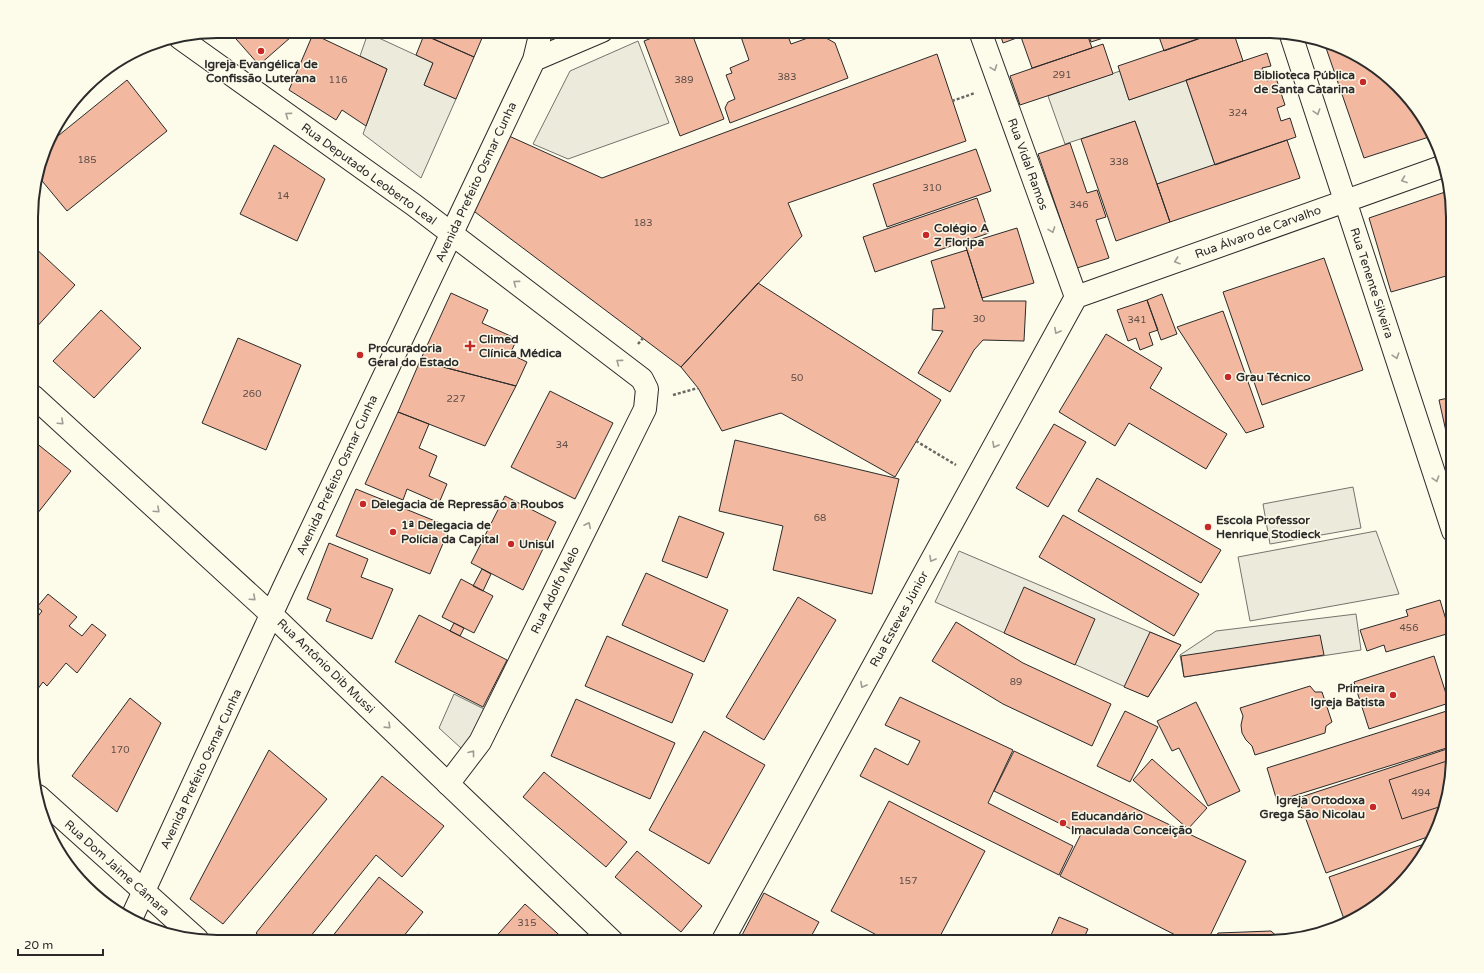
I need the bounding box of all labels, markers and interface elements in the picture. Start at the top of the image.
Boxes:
marker: Igreja Evangélica de Confissão Luterana [256,46,266,56]
place label: Igreja Evangélica de Confissão Luterana [204,57,318,85]
one-way arrow [989,64,997,71]
place label: Biblioteca Pública de Santa Catarina [1253,68,1355,96]
house number: 291 [1053,69,1071,81]
house number: 383 [778,71,796,83]
house number: 116 [329,74,347,86]
house number: 389 [675,74,693,86]
marker: Biblioteca Pública de Santa Catarina [1358,77,1368,87]
street label: Avenida Prefeito Osmar Cunha [433,100,519,264]
house number: 324 [1229,107,1247,119]
one-way arrow [1312,108,1320,115]
one-way arrow [285,112,292,119]
street label: Rua Vidal Ramos [1005,116,1051,212]
street label: Rua Deputado Leoberto Leal [299,120,439,228]
house number: 185 [78,154,96,166]
house number: 338 [1110,156,1128,168]
one-way arrow [1401,175,1408,184]
house number: 310 [923,182,941,194]
house number: 14 [277,190,289,202]
house number: 346 [1070,199,1088,211]
street label: Rua Álvaro de Carvalho [1193,203,1323,261]
house number: 183 [634,217,652,229]
place label: Colégio A Z Floripa [934,221,989,250]
one-way arrow [1047,226,1056,233]
street label: Rua Tenente Silveira [1348,226,1396,340]
marker: Colégio A Z Floripa [921,230,931,240]
one-way arrow [1173,256,1180,265]
one-way arrow [514,281,521,288]
house number: 30 [973,313,985,325]
house number: 341 [1128,314,1146,326]
one-way arrow [1055,327,1062,334]
place label: Climed Clínica Médica [479,332,562,360]
marker: Climed Clínica Médica [464,340,476,352]
place label: Procuradoria Geral do Estado [368,341,459,369]
marker: Procuradoria Geral do Estado [355,350,365,360]
one-way arrow [1391,352,1399,359]
one-way arrow [617,360,624,367]
place label: Grau Técnico [1236,370,1310,384]
house number: 50 [791,372,803,384]
marker: Grau Técnico [1223,372,1233,382]
house number: 260 [243,388,261,400]
street label: Avenida Prefeito Osmar Cunha [294,393,380,557]
house number: 227 [447,393,465,405]
one-way arrow [56,417,64,425]
house number: 34 [556,439,568,451]
one-way arrow [992,441,999,448]
one-way arrow [1431,476,1440,483]
place label: Delegacia de Repressão a Roubos [371,497,564,512]
marker: Delegacia de Repressão a Roubos [358,499,368,509]
one-way arrow [152,505,160,513]
house number: 68 [814,512,826,524]
place label: Escola Professor Henrique Stodieck [1216,513,1321,542]
place label: 1ª Delegacia de Polícia da Capital [401,518,499,547]
one-way arrow [583,521,591,529]
marker: Escola Professor Henrique Stodieck [1203,522,1213,532]
marker: 1ª Delegacia de Polícia da Capital [388,527,398,537]
place label: Unisul [519,537,554,551]
marker: Unisul [506,539,516,549]
street label: Rua Adolfo Melo [528,544,582,636]
one-way arrow [930,555,937,562]
street label: Rua Esteves Júnior [867,568,931,669]
one-way arrow [248,593,256,600]
street label: Rua Antônio Dib Mussi [274,616,378,716]
house number: 456 [1400,622,1418,634]
house number: 89 [1010,676,1022,688]
one-way arrow [860,681,868,688]
place label: Primeira Igreja Batista [1311,681,1385,710]
street label: Avenida Prefeito Osmar Cunha [158,687,244,851]
marker: Primeira Igreja Batista [1388,690,1398,700]
one-way arrow [383,721,391,729]
house number: 170 [111,744,129,756]
one-way arrow [467,750,474,757]
house number: 494 [1412,787,1430,799]
place label: Igreja Ortodoxa Grega São Nicolau [1260,793,1365,822]
marker: Igreja Ortodoxa Grega São Nicolau [1368,802,1378,812]
place label: Educandário Imaculada Conceição [1071,809,1192,838]
street label: Rua Dom Jaime Câmara [62,817,172,919]
marker: Educandário Imaculada Conceição [1058,818,1068,828]
house number: 157 [899,875,917,887]
house number: 315 [518,917,536,929]
scale bar [18,931,103,957]
text: 20 m [24,938,53,952]

